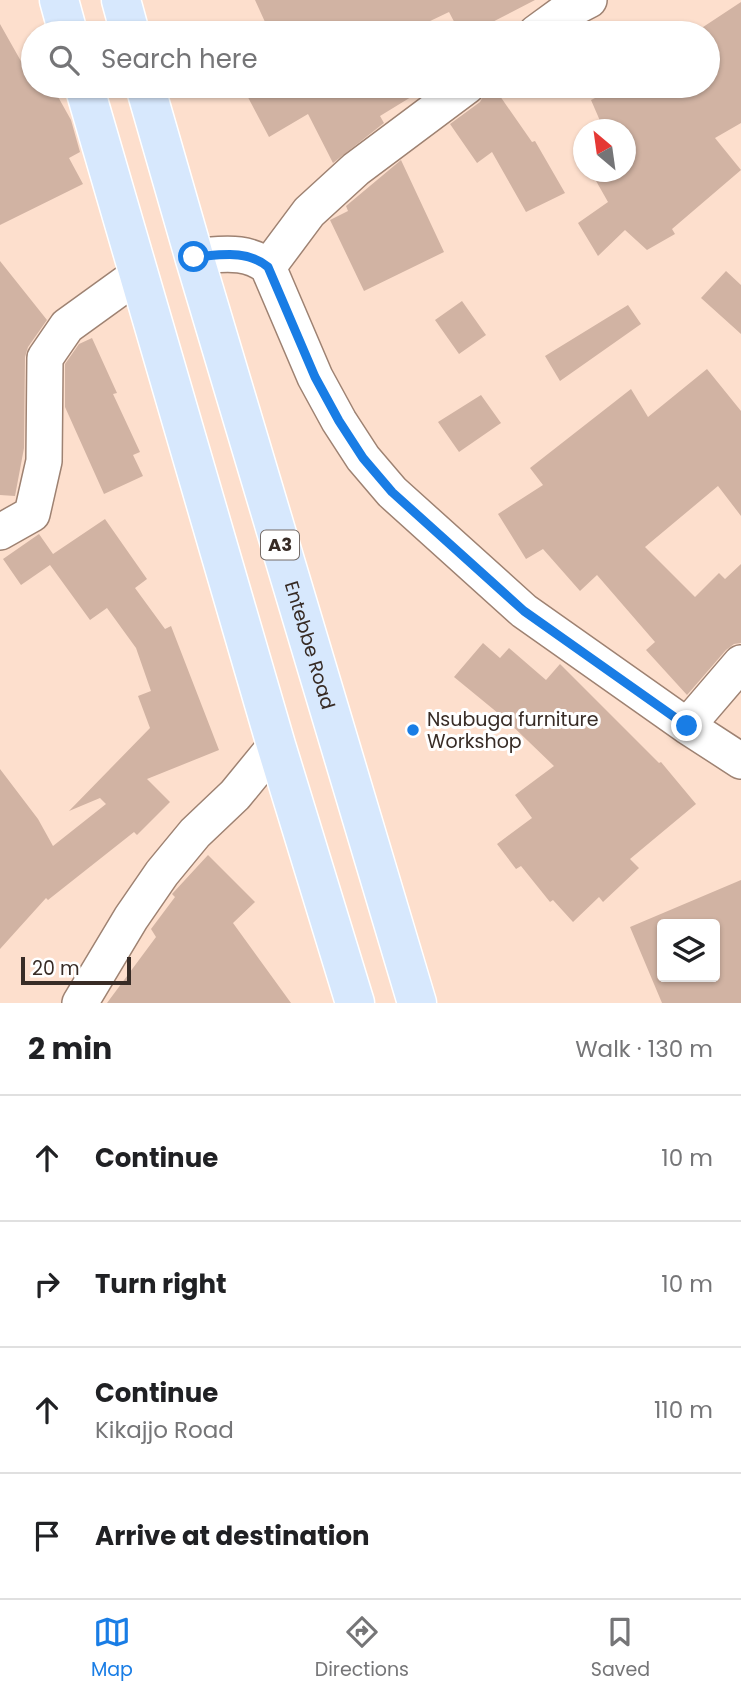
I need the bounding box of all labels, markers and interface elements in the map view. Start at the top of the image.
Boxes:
search box [21,21,720,98]
icon: search [45,41,83,79]
text: Search here [101,41,258,77]
north arrow [573,119,636,182]
route start [178,241,209,272]
road number: A3 [261,530,299,560]
street label: Entebbe Road [278,578,342,713]
place label: Nsubuga furniture Workshop [427,706,598,755]
route end [671,710,702,741]
marker: Nsubuga furniture Workshop [405,722,421,738]
map controls [657,919,720,982]
button: layers [657,919,720,982]
scale bar [21,954,131,986]
text: 20 m [32,955,80,982]
text: 2 min [28,1027,112,1070]
text: Walk · 130 m [575,1033,713,1065]
icon: ahead [28,1139,66,1177]
text: Continue [95,1140,218,1176]
text: 10 m [661,1142,713,1174]
icon: right [28,1265,66,1303]
text: Turn right [95,1266,227,1302]
text: 10 m [661,1268,713,1300]
text: Continue [95,1375,218,1411]
icon: ahead [28,1391,66,1429]
text: 110 m [654,1394,713,1426]
text: Kikajjo Road [95,1414,234,1446]
icon: arrive [28,1517,66,1555]
text: Arrive at destination [95,1518,370,1554]
tab: Map [91,1613,133,1684]
tab: Directions [315,1613,409,1684]
tab: Saved [591,1613,650,1684]

